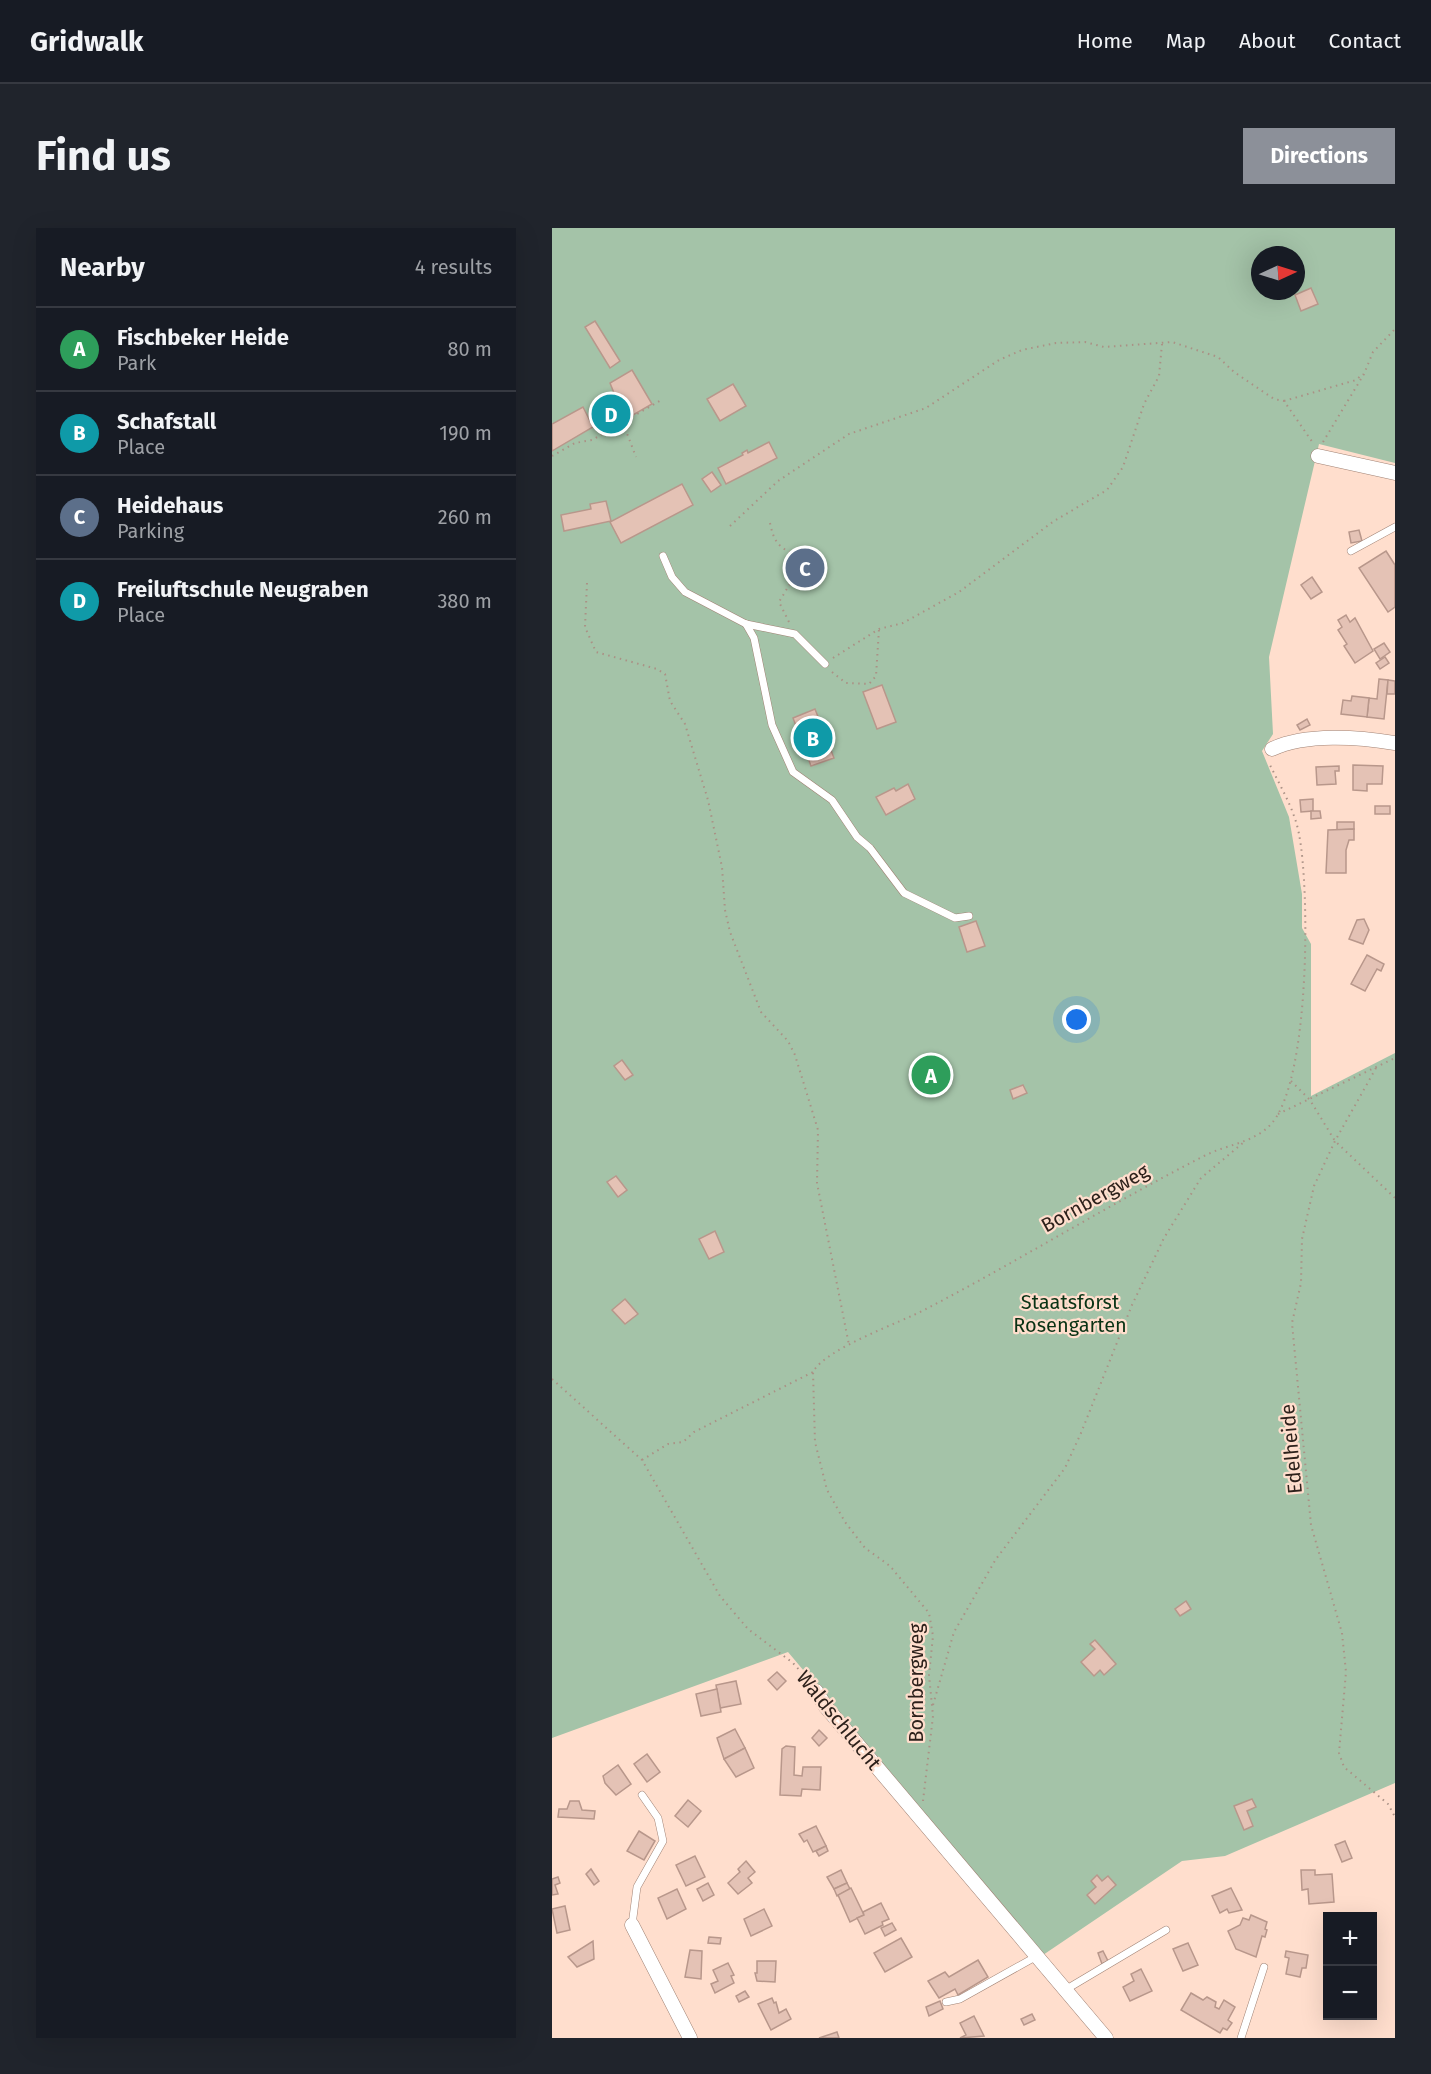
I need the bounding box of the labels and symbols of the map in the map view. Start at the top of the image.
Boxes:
north arrow [1251,246,1305,300]
pin: D [592,392,630,436]
pin: C [786,546,824,590]
pin: B [794,716,832,760]
your location [1062,1005,1091,1034]
pin: A [912,1052,950,1098]
street label: Bornbergweg [1037,1158,1154,1237]
park label: Staatsforst Rosengarten [1013,1290,1127,1337]
street label: Edelheide [1275,1403,1307,1495]
street label: Bornbergweg [904,1623,928,1743]
street label: Waldschlucht [792,1665,887,1775]

